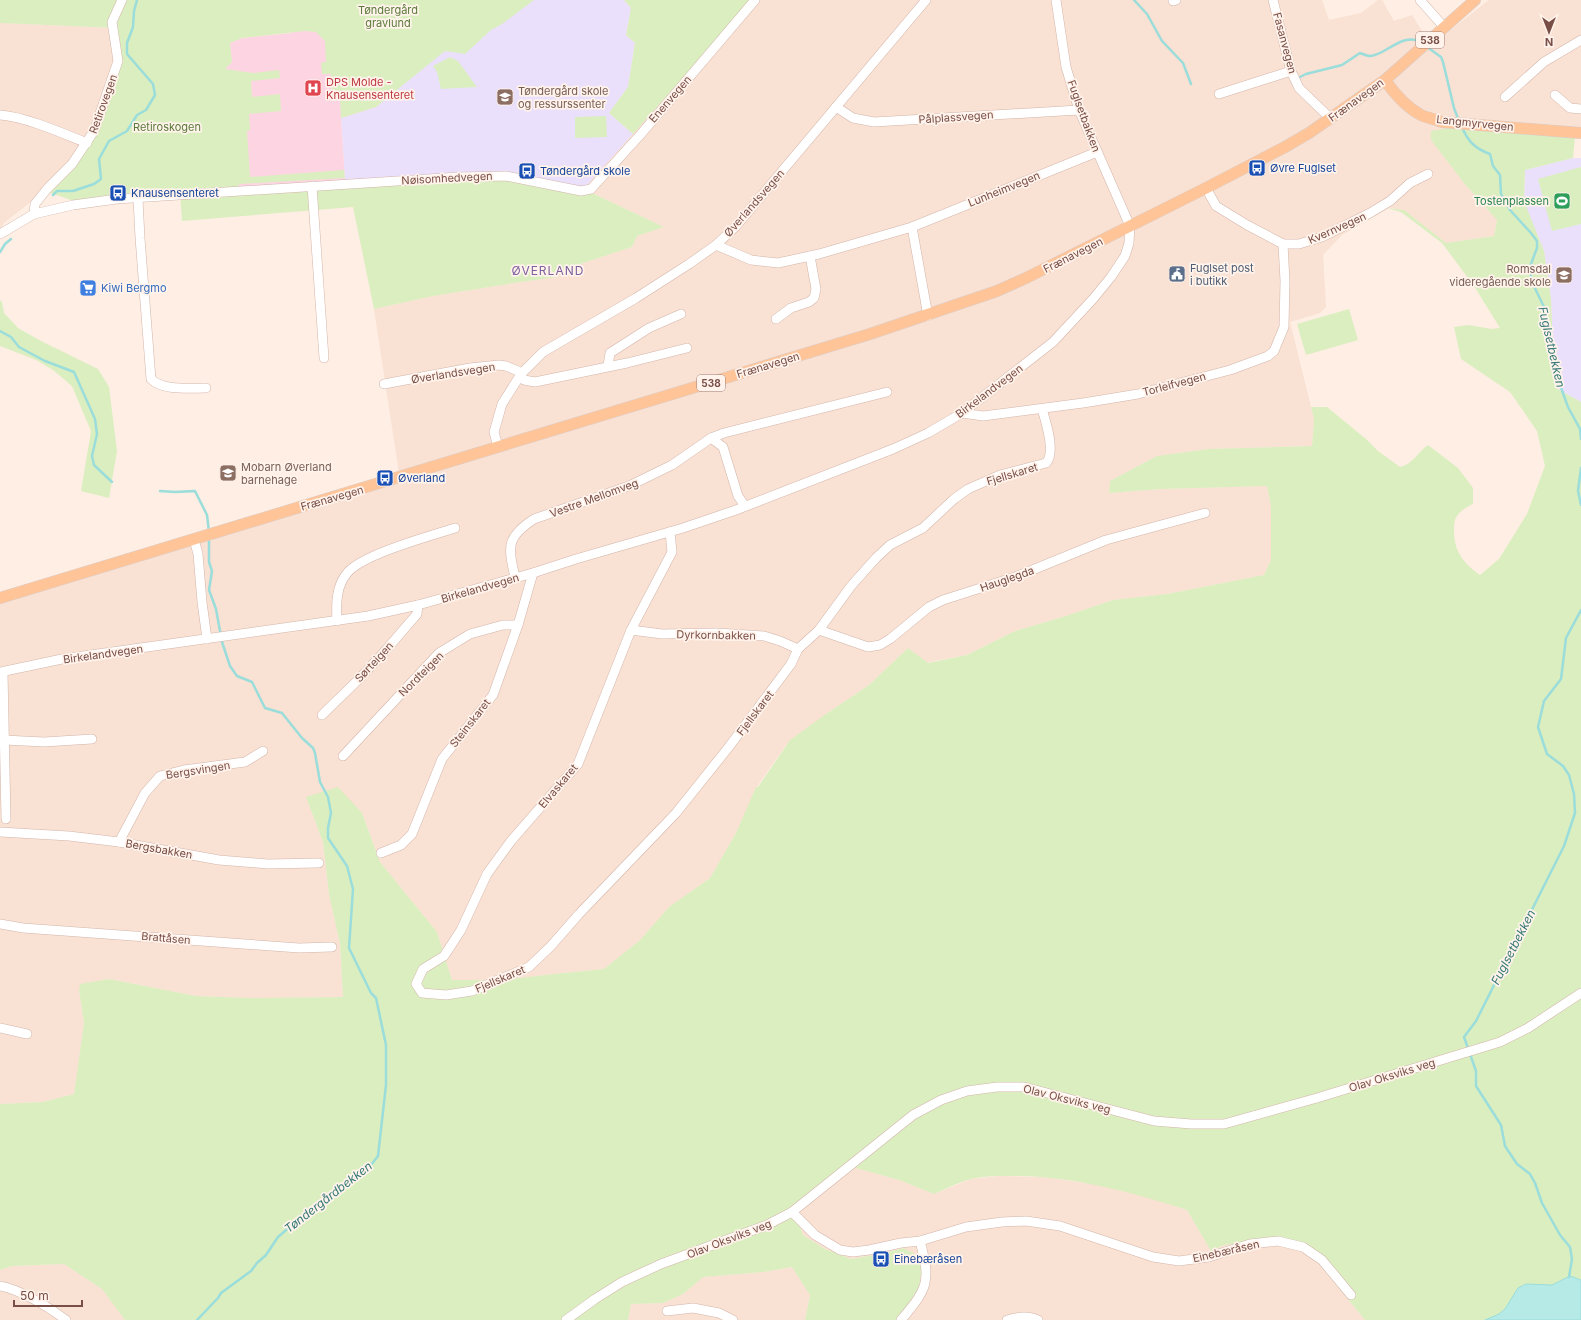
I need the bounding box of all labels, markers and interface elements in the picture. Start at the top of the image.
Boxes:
park label: Tøndergård gravlund [358,3,418,30]
street label: Fasanvegen [1270,11,1300,75]
north arrow [1529,12,1569,52]
road number: 538 [1416,32,1444,48]
text: N [1545,35,1553,49]
street label: Retirovegen [86,72,120,136]
street label: Enenvegen [646,73,694,125]
place label: DPS Molde - Knausensenteret [326,75,414,102]
street label: Frænavegen [1326,75,1386,125]
hospital icon: DPS Molde - Knausensenteret [303,78,323,98]
street label: Fuglsetbakken [1064,78,1104,154]
place label: Tøndergård skole og ressurssenter [518,84,608,111]
school or university icon: Tøndergård skole og ressurssenter [495,87,515,107]
street label: Pålplassvegen [918,107,994,127]
street label: Langmyrvegen [1436,112,1514,134]
park label: Retiroskogen [133,120,201,134]
bus stop icon: Øvre Fuglset [1247,158,1267,178]
bus stop icon: Tøndergård skole [517,161,537,181]
place label: Øvre Fuglset [1270,161,1336,175]
place label: Tøndergård skole [540,164,630,178]
street label: Øverlandsvegen [721,166,787,240]
street label: Lunheimvegen [966,168,1042,210]
street label: Nøisomhedvegen [401,169,493,187]
bus stop icon: Knausensenteret [108,183,128,203]
place label: Knausensenteret [131,186,219,200]
sports icon: Tostenplassen [1552,191,1572,211]
place label: Tostenplassen [1474,194,1549,208]
street label: Kvernvegen [1306,209,1368,247]
street label: Frænavegen [1041,234,1105,276]
place label: Fuglset post i butikk [1190,261,1254,288]
place label: Romsdal videregående skole [1449,262,1551,289]
district label: ØVERLAND [512,263,584,278]
public building icon: Fuglset post i butikk [1167,264,1187,284]
school or university icon: Romsdal videregående skole [1554,265,1574,285]
supermarket icon: Kiwi Bergmo [78,278,98,298]
place label: Kiwi Bergmo [101,281,167,295]
water label: Fuglsetbekken [1535,305,1569,389]
street label: Frænavegen [735,349,801,381]
street label: Øverlandsvegen [410,359,496,387]
street label: Birkelandvegen [953,361,1025,421]
street label: Torleifvegen [1141,369,1207,399]
road number: 538 [697,375,725,391]
street label: Fjellskaret [985,459,1040,488]
place label: Mobarn Øverland barnehage [241,460,332,487]
school or university icon: Mobarn Øverland barnehage [218,463,238,483]
bus stop icon: Øverland [375,468,395,488]
place label: Øverland [398,471,445,485]
street label: Vestre Mellomveg [548,475,640,521]
street label: Frænavegen [299,482,365,514]
street label: Hauglegda [978,563,1036,595]
street label: Birkelandvegen [439,570,521,606]
street label: Dyrkornbakken [676,627,756,643]
street label: Sørteigen [352,639,396,685]
street label: Birkelandvegen [62,641,144,667]
street label: Nordteigen [396,649,446,699]
street label: Fjellskaret [733,687,777,738]
street label: Steinskaret [447,695,494,750]
street label: Bergsvingen [165,758,231,782]
street label: Elvaskaret [535,761,581,811]
street label: Bergsbakken [124,836,194,862]
water label: Fuglsetbekken [1488,907,1538,987]
street label: Brattåsen [141,929,191,947]
street label: Fjellskaret [473,962,527,996]
street label: Olav Oksviks veg [1347,1055,1437,1095]
street label: Olav Oksviks veg [1022,1081,1112,1117]
water label: Tøndergårdbekken [281,1158,375,1236]
street label: Olav Oksviks veg [685,1216,773,1262]
street label: Einebæråsen [1191,1237,1261,1265]
bus stop icon: Einebæråsen [871,1249,891,1269]
place label: Einebæråsen [894,1252,962,1266]
scale bar [14,1282,82,1308]
text: 50 m [20,1288,49,1303]

